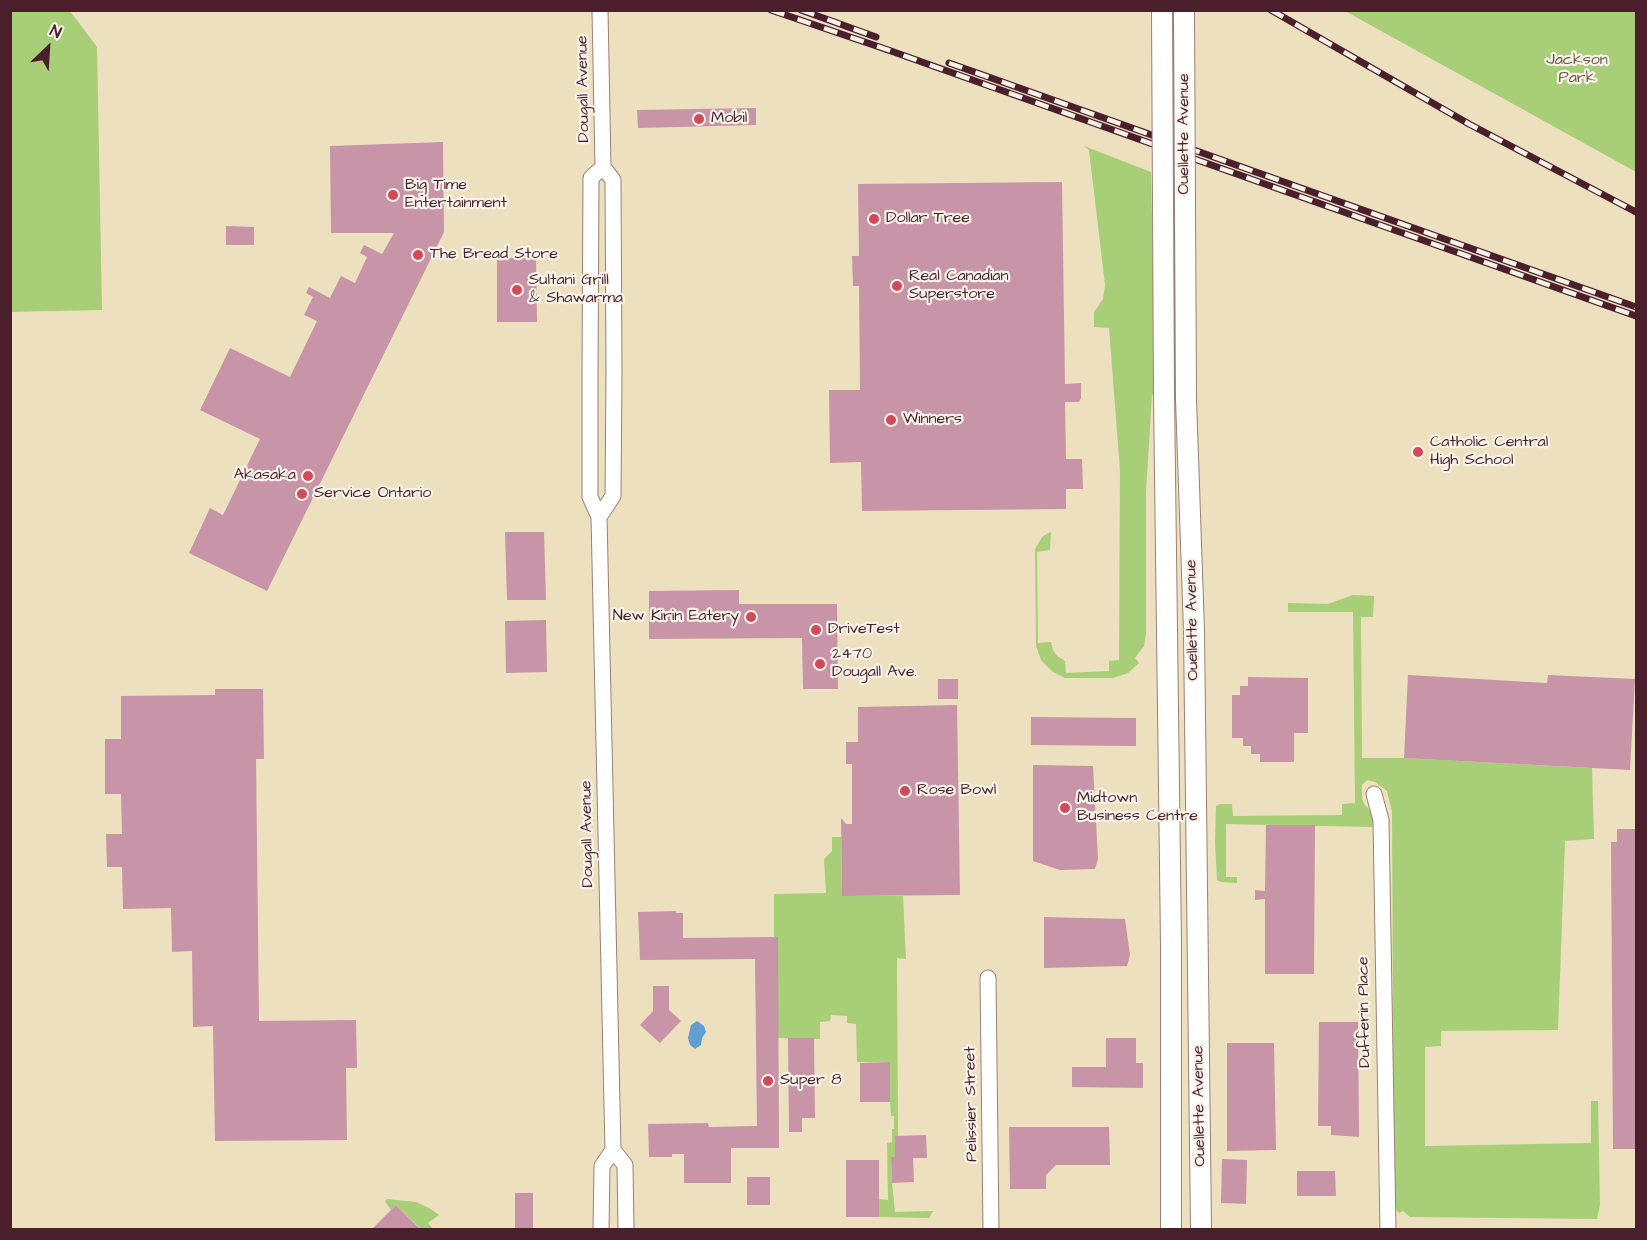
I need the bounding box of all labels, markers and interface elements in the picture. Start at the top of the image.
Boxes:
north arrow [18,18,78,78]
text: N [46,20,65,44]
street label: Dougall Avenue [573,35,595,143]
park label: Jackson Park [1546,51,1608,89]
street label: Ouellette Avenue [1175,73,1195,195]
place label: Mobil [711,109,747,129]
marker: Mobil [692,112,706,126]
place label: Big Time Entertainment [405,176,507,214]
marker: Big Time Entertainment [386,188,400,202]
place label: Dollar Tree [886,209,970,229]
marker: Dollar Tree [867,212,881,226]
place label: The Bread Store [430,245,558,265]
marker: The Bread Store [411,248,425,262]
place label: Real Canadian Superstore [909,267,1008,305]
place label: Sultani Grill & Shawarma [529,271,623,309]
marker: Real Canadian Superstore [890,279,904,293]
marker: Sultani Grill & Shawarma [510,283,524,297]
place label: Winners [903,410,962,430]
marker: Winners [884,413,898,427]
place label: Catholic Central High School [1430,433,1548,471]
marker: Catholic Central High School [1411,445,1425,459]
place label: Akasaka [234,466,296,486]
marker: Akasaka [301,469,315,483]
place label: Service Ontario [314,484,431,504]
marker: Service Ontario [295,487,309,501]
street label: Ouellette Avenue [1182,559,1204,681]
place label: New Kirin Eatery [613,607,739,627]
marker: New Kirin Eatery [744,610,758,624]
place label: DriveTest [828,620,900,640]
marker: DriveTest [809,623,823,637]
place label: 2470 Dougall Ave. [832,645,917,683]
marker: 2470 Dougall Ave. [813,657,827,671]
street label: Dougall Avenue [577,780,599,888]
place label: Rose Bowl [917,781,996,801]
marker: Rose Bowl [898,784,912,798]
place label: Midtown Business Centre [1077,789,1198,827]
marker: Midtown Business Centre [1058,801,1072,815]
street label: Dufferin Place [1354,956,1376,1068]
street label: Ouellette Avenue [1189,1045,1211,1167]
street label: Pelissier Street [961,1046,983,1162]
place label: Super 8 [780,1071,842,1091]
marker: Super 8 [761,1074,775,1088]

